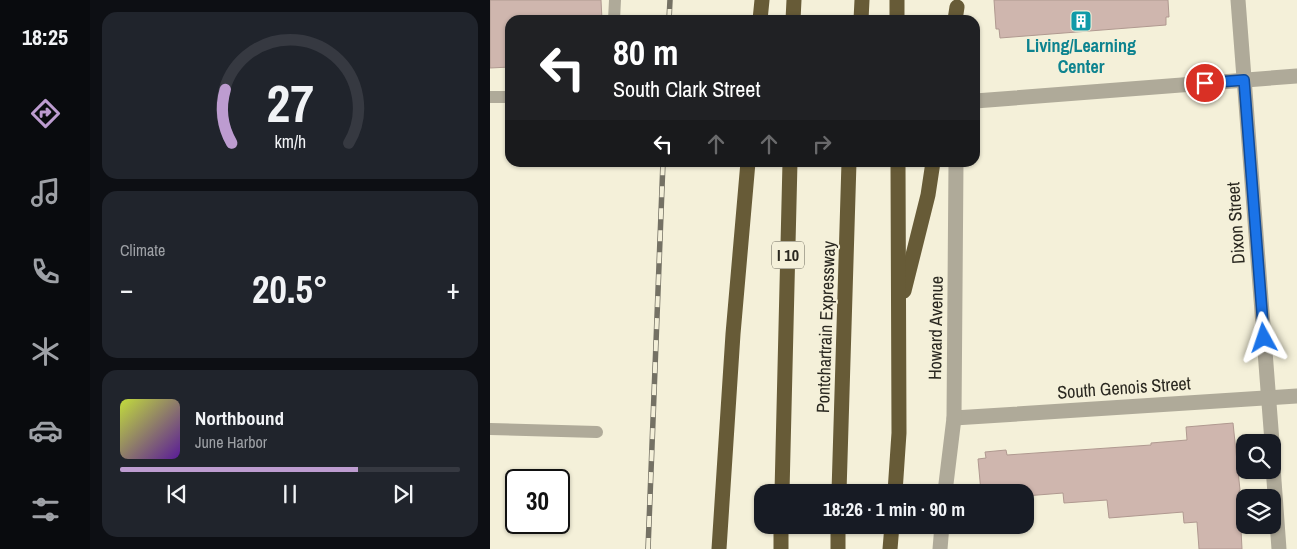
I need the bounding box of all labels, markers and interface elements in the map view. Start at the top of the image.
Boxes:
building icon: Living/Learning Center [1069,9,1093,33]
text: 18:25 [22,22,68,52]
text: 80 m [613,29,678,76]
place label: Living/Learning Center [1026,33,1136,79]
icon: left [530,35,595,100]
pin [1184,62,1226,104]
text: 27 [266,68,314,138]
icon: arrive [1191,69,1219,97]
text: South Clark Street [613,74,760,104]
icon: directions [28,96,63,131]
text: km/h [274,130,306,154]
icon: left [649,130,677,158]
icon: ahead [702,130,730,158]
icon: ahead [755,130,783,158]
icon: right [808,130,836,158]
icon: music [28,175,63,210]
street label: Dixon Street [1220,181,1251,265]
text: Climate [120,239,165,261]
street label: Pontchartrain Expressway [810,240,841,414]
road number: I 10 [772,242,804,268]
icon: phone [28,254,63,289]
text: 20.5° [252,264,328,315]
text: − [120,270,133,308]
text: + [447,270,460,308]
street label: Howard Avenue [922,276,949,380]
position arrow [1237,311,1289,363]
icon: climate [28,334,63,369]
street label: South Genois Street [1056,370,1192,405]
text: Northbound [195,405,284,431]
icon: car [28,413,63,448]
text: June Harbor [195,431,267,453]
map controls [1236,434,1281,534]
button: search [1236,434,1281,479]
speed limit sign: 30 [505,469,570,534]
icon: previous [163,480,191,508]
icon: pause [276,480,304,508]
icon: next [389,480,417,508]
button: layers [1236,489,1281,534]
icon: filters [28,492,63,527]
text: 18:26 · 1 min · 90 m [823,496,965,522]

